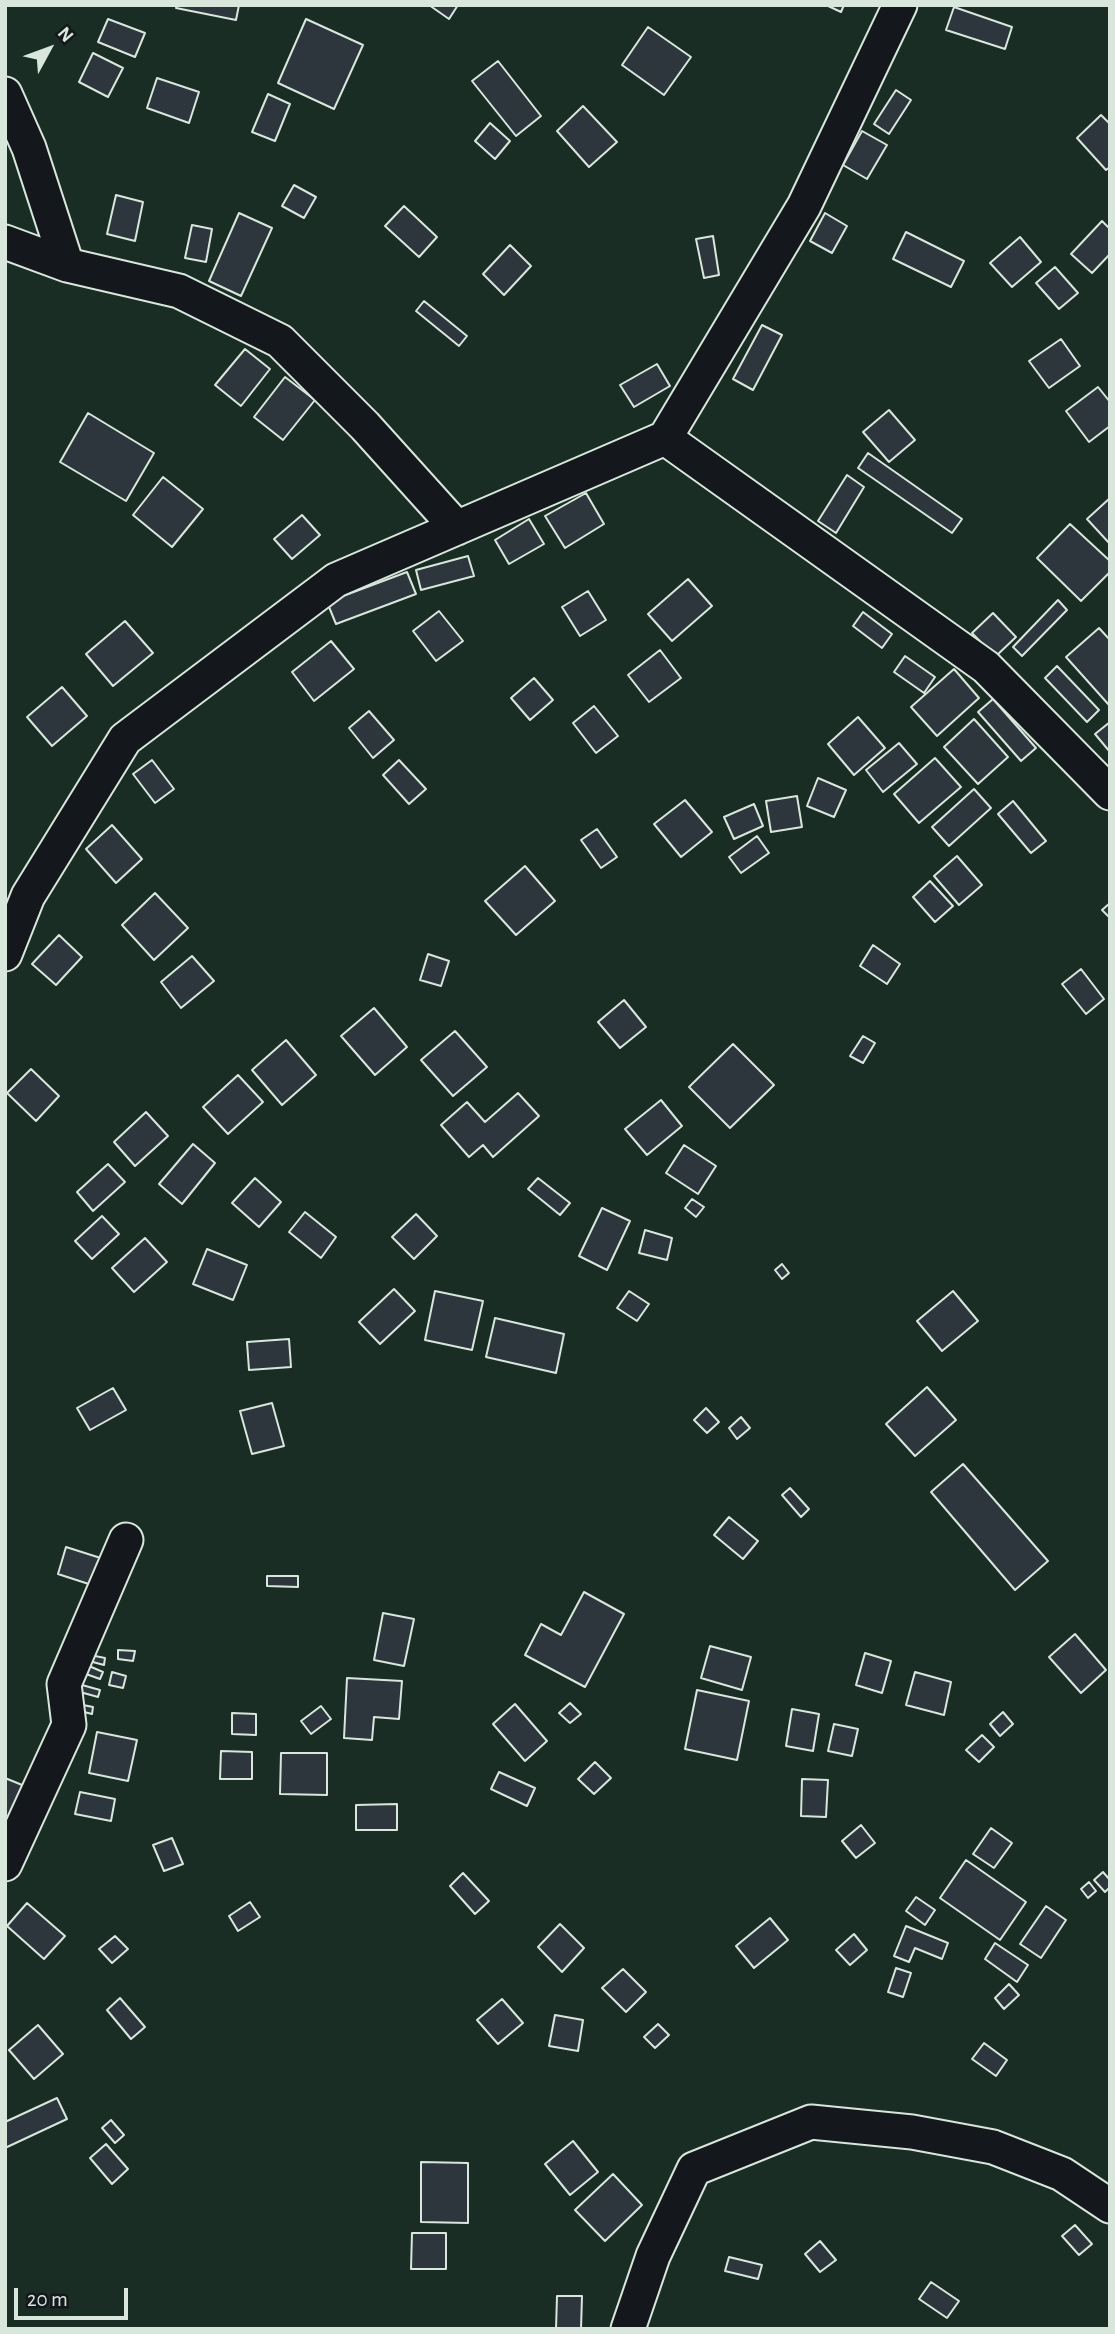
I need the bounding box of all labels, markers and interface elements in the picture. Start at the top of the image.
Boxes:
north arrow [14,14,84,84]
text: N [54,24,77,46]
scale bar [18,2274,131,2318]
text: 20 m [27,2289,68,2310]

